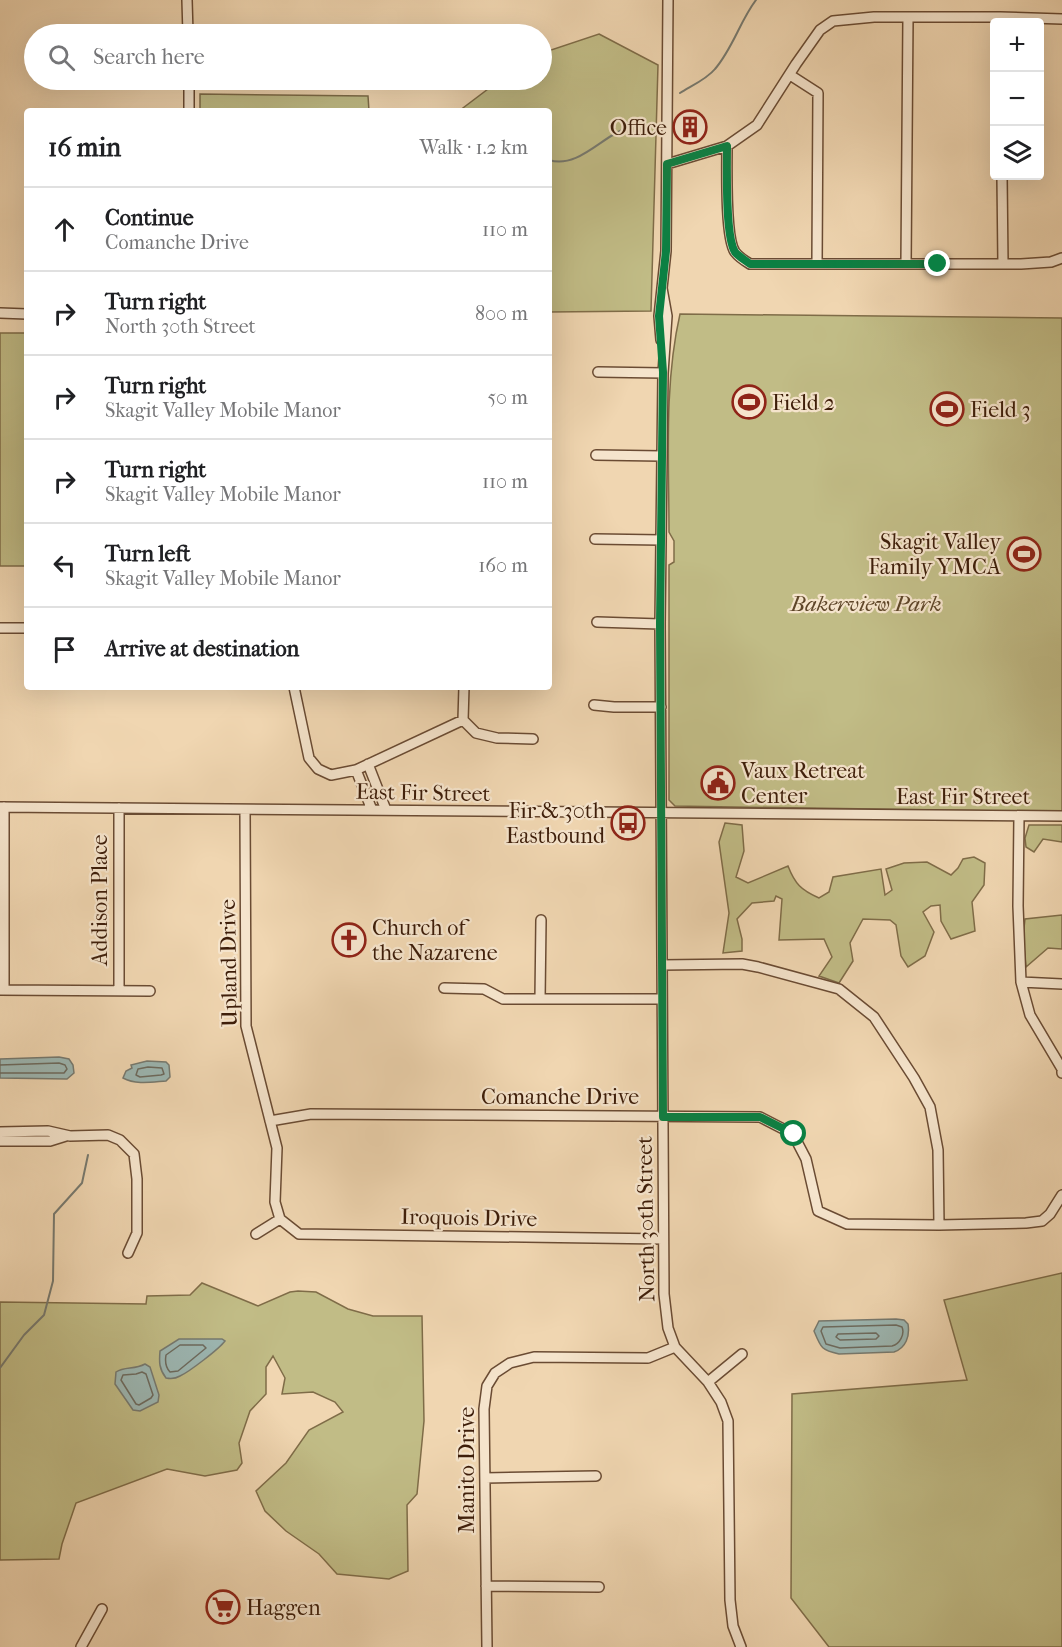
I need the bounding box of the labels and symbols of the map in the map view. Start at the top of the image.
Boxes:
building icon: Office [672,109,708,145]
place label: Office [610,115,667,141]
route end [924,250,950,276]
sports icon: Field 2 [731,384,767,420]
place label: Field 2 [772,390,835,416]
sports icon: Field 3 [929,391,965,427]
place label: Field 3 [970,397,1031,423]
place label: Skagit Valley Family YMCA [868,529,1002,580]
sports icon: Skagit Valley Family YMCA [1006,536,1042,572]
park label: Bakerview Park [790,591,941,617]
place label: Vaux Retreat Center [740,758,865,809]
public building icon: Vaux Retreat Center [700,765,736,801]
street label: East Fir Street [355,779,491,807]
street label: East Fir Street [896,784,1031,810]
place label: Fir & 30th Eastbound [506,798,606,849]
bus stop icon: Fir & 30th Eastbound [610,805,646,841]
street label: Addison Place [87,834,113,967]
street label: Upland Drive [215,899,243,1027]
place label: Church of the Nazarene [372,915,498,966]
church icon: Church of the Nazarene [331,922,367,958]
street label: Comanche Drive [481,1084,639,1110]
route start [780,1120,806,1146]
street label: North 30th Street [632,1136,660,1302]
street label: Iroquois Drive [400,1204,538,1232]
street label: Manito Drive [454,1406,480,1533]
supermarket icon: Haggen [205,1589,241,1625]
place label: Haggen [246,1595,321,1621]

